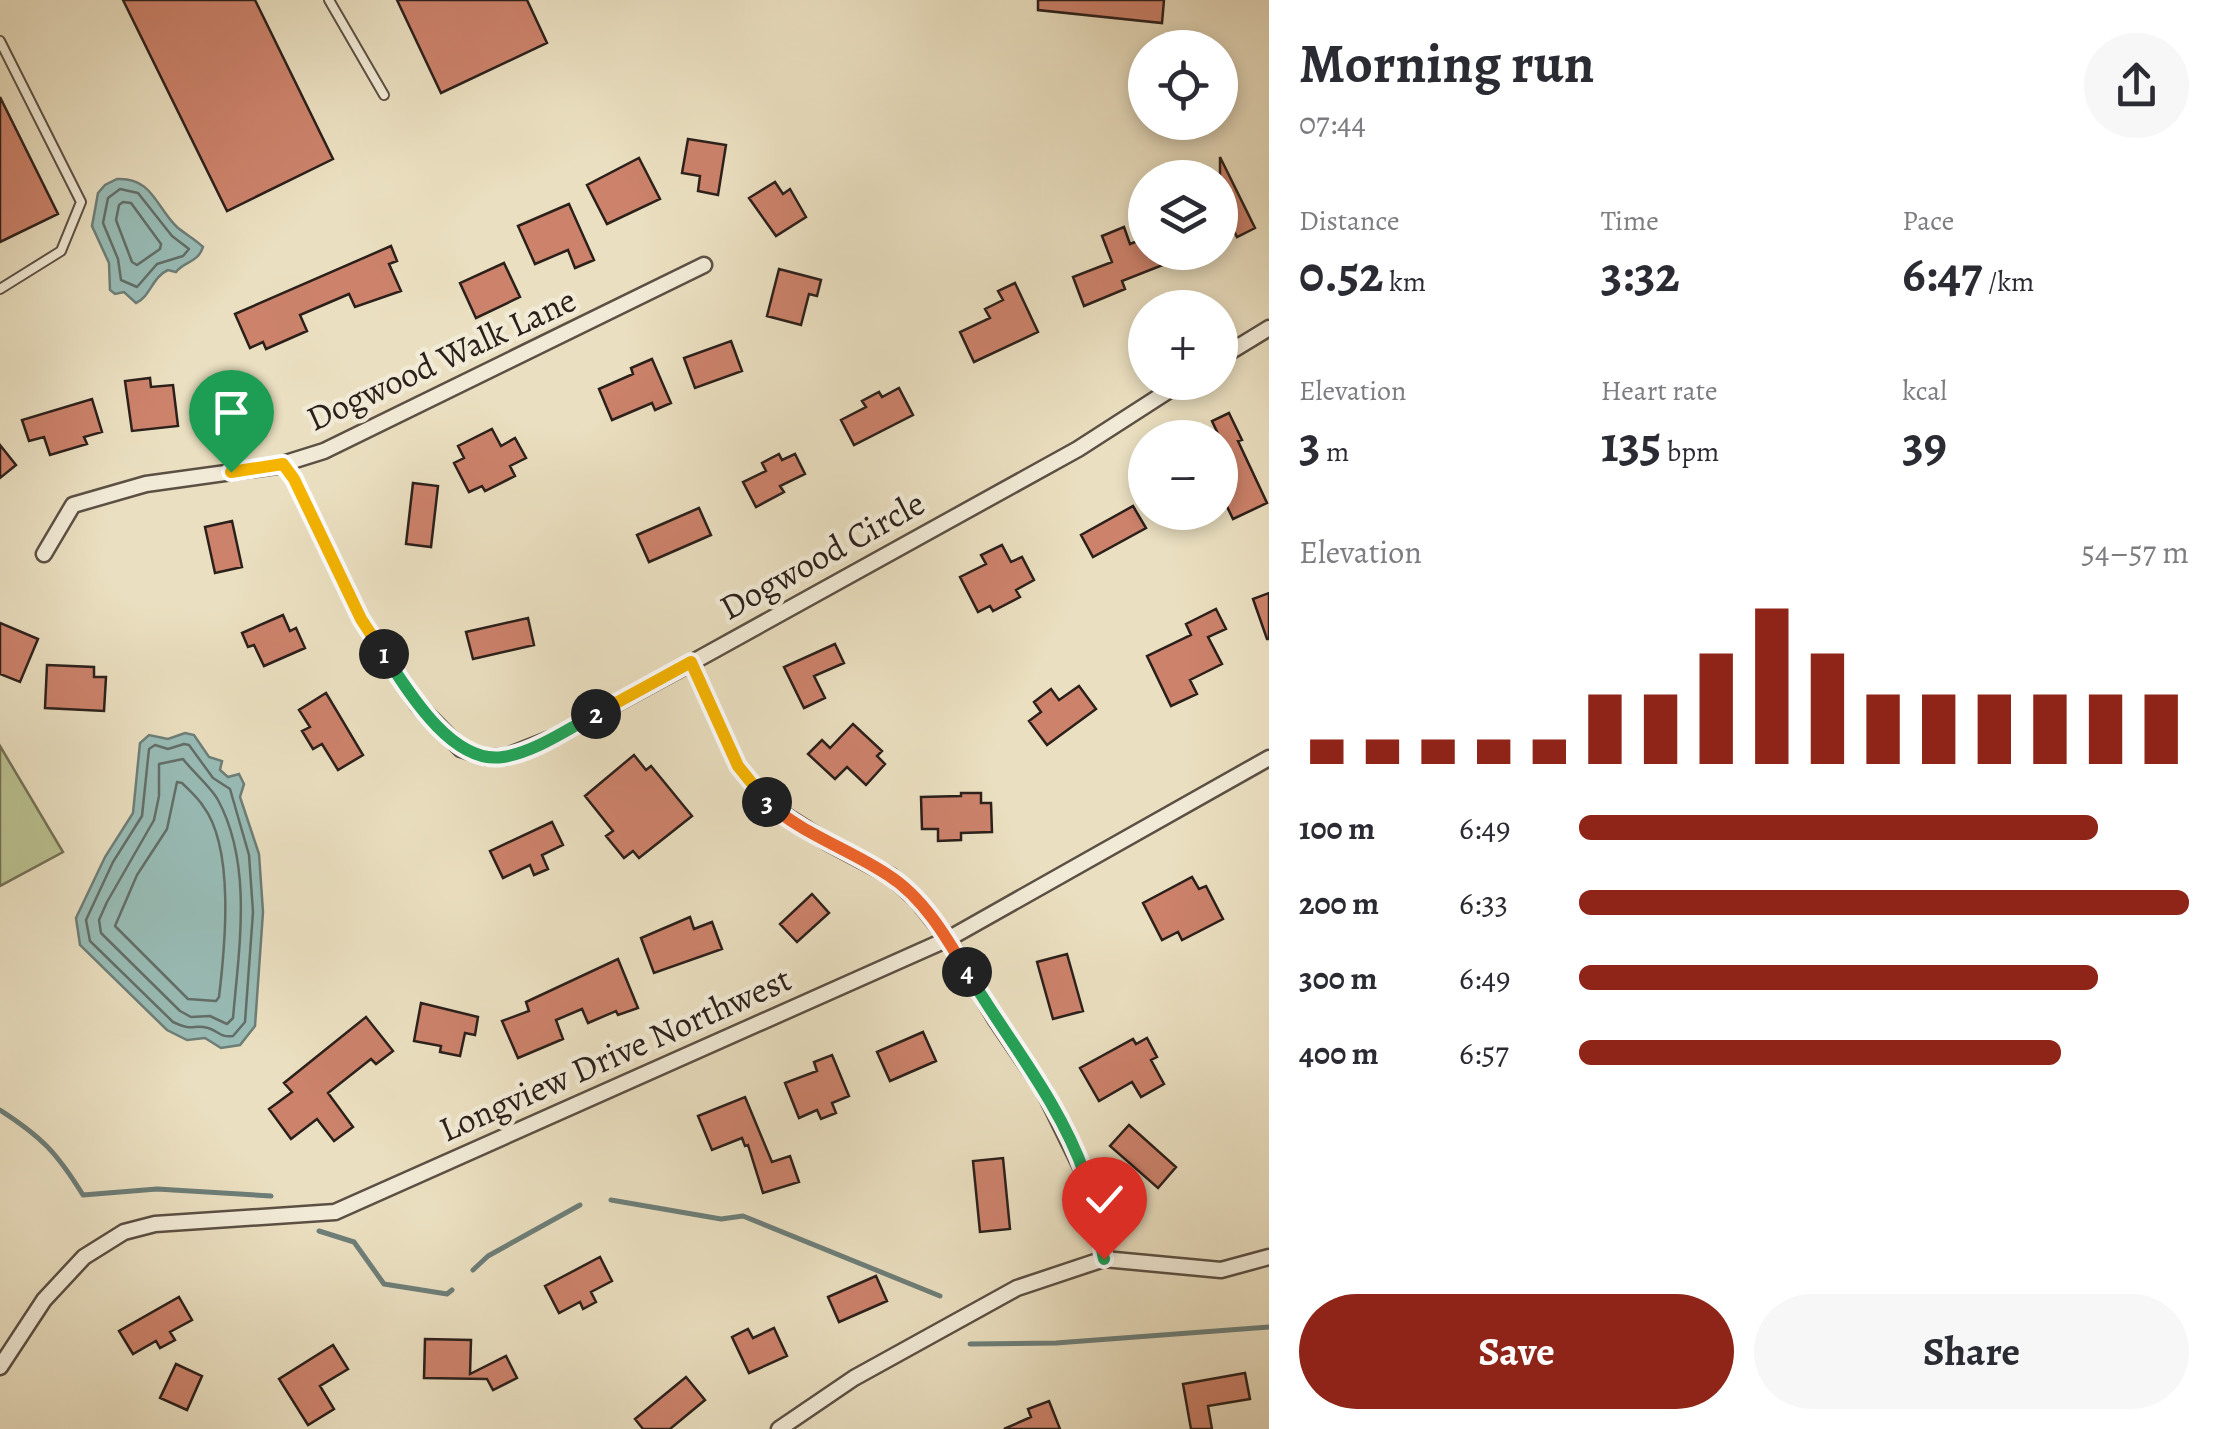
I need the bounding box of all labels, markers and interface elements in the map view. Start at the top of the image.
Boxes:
text: Morning run [1299,26,1594,101]
map controls [1128,30,1238,530]
button: locate [1128,30,1238,140]
button: share [2084,33,2189,138]
text: 07:44 [1299,101,1366,145]
button: layers [1128,160,1238,270]
text: Distance [1299,202,1399,240]
text: Time [1601,202,1659,240]
text: Pace [1902,202,1954,240]
text: 0.52 [1299,240,1383,308]
text: 3:32 [1601,240,1680,308]
text: 6:47 [1902,240,1982,308]
text: km [1383,263,1426,301]
text: /km [1982,263,2034,301]
street label: Dogwood Walk Lane [298,276,584,442]
button: + [1128,290,1238,400]
pin [189,370,274,473]
text: Elevation [1299,372,1406,410]
text: Heart rate [1601,372,1718,410]
text: kcal [1902,372,1947,410]
icon: arrive [204,385,259,440]
text: 3 [1299,410,1321,478]
text: 135 [1601,410,1661,478]
text: 39 [1902,410,1947,478]
button: − [1128,420,1238,530]
text: m [1321,433,1349,471]
text: bpm [1661,433,1719,471]
street label: Dogwood Circle [711,479,933,631]
text: Elevation [1299,530,1422,574]
text: 54–57 m [2081,530,2189,574]
pin: 1 [359,629,409,679]
text: 1 [379,635,389,673]
pin: 2 [571,689,621,739]
text: 2 [589,695,603,733]
pin: 3 [742,777,792,827]
text: 3 [761,783,773,821]
text: 100 m [1299,806,1375,850]
text: 6:49 [1459,806,1510,850]
text: 200 m [1299,881,1379,925]
text: 6:33 [1459,881,1508,925]
pin: 4 [942,947,992,997]
text: 4 [960,953,974,991]
street label: Longview Drive Northwest [431,955,799,1153]
text: 300 m [1299,956,1377,1000]
text: 6:49 [1459,956,1510,1000]
text: 400 m [1299,1031,1379,1075]
text: 6:57 [1459,1031,1509,1075]
pin [1062,1157,1147,1260]
icon: check [1077,1172,1132,1227]
button: Save [1299,1294,1734,1409]
button: Share [1754,1294,2189,1409]

